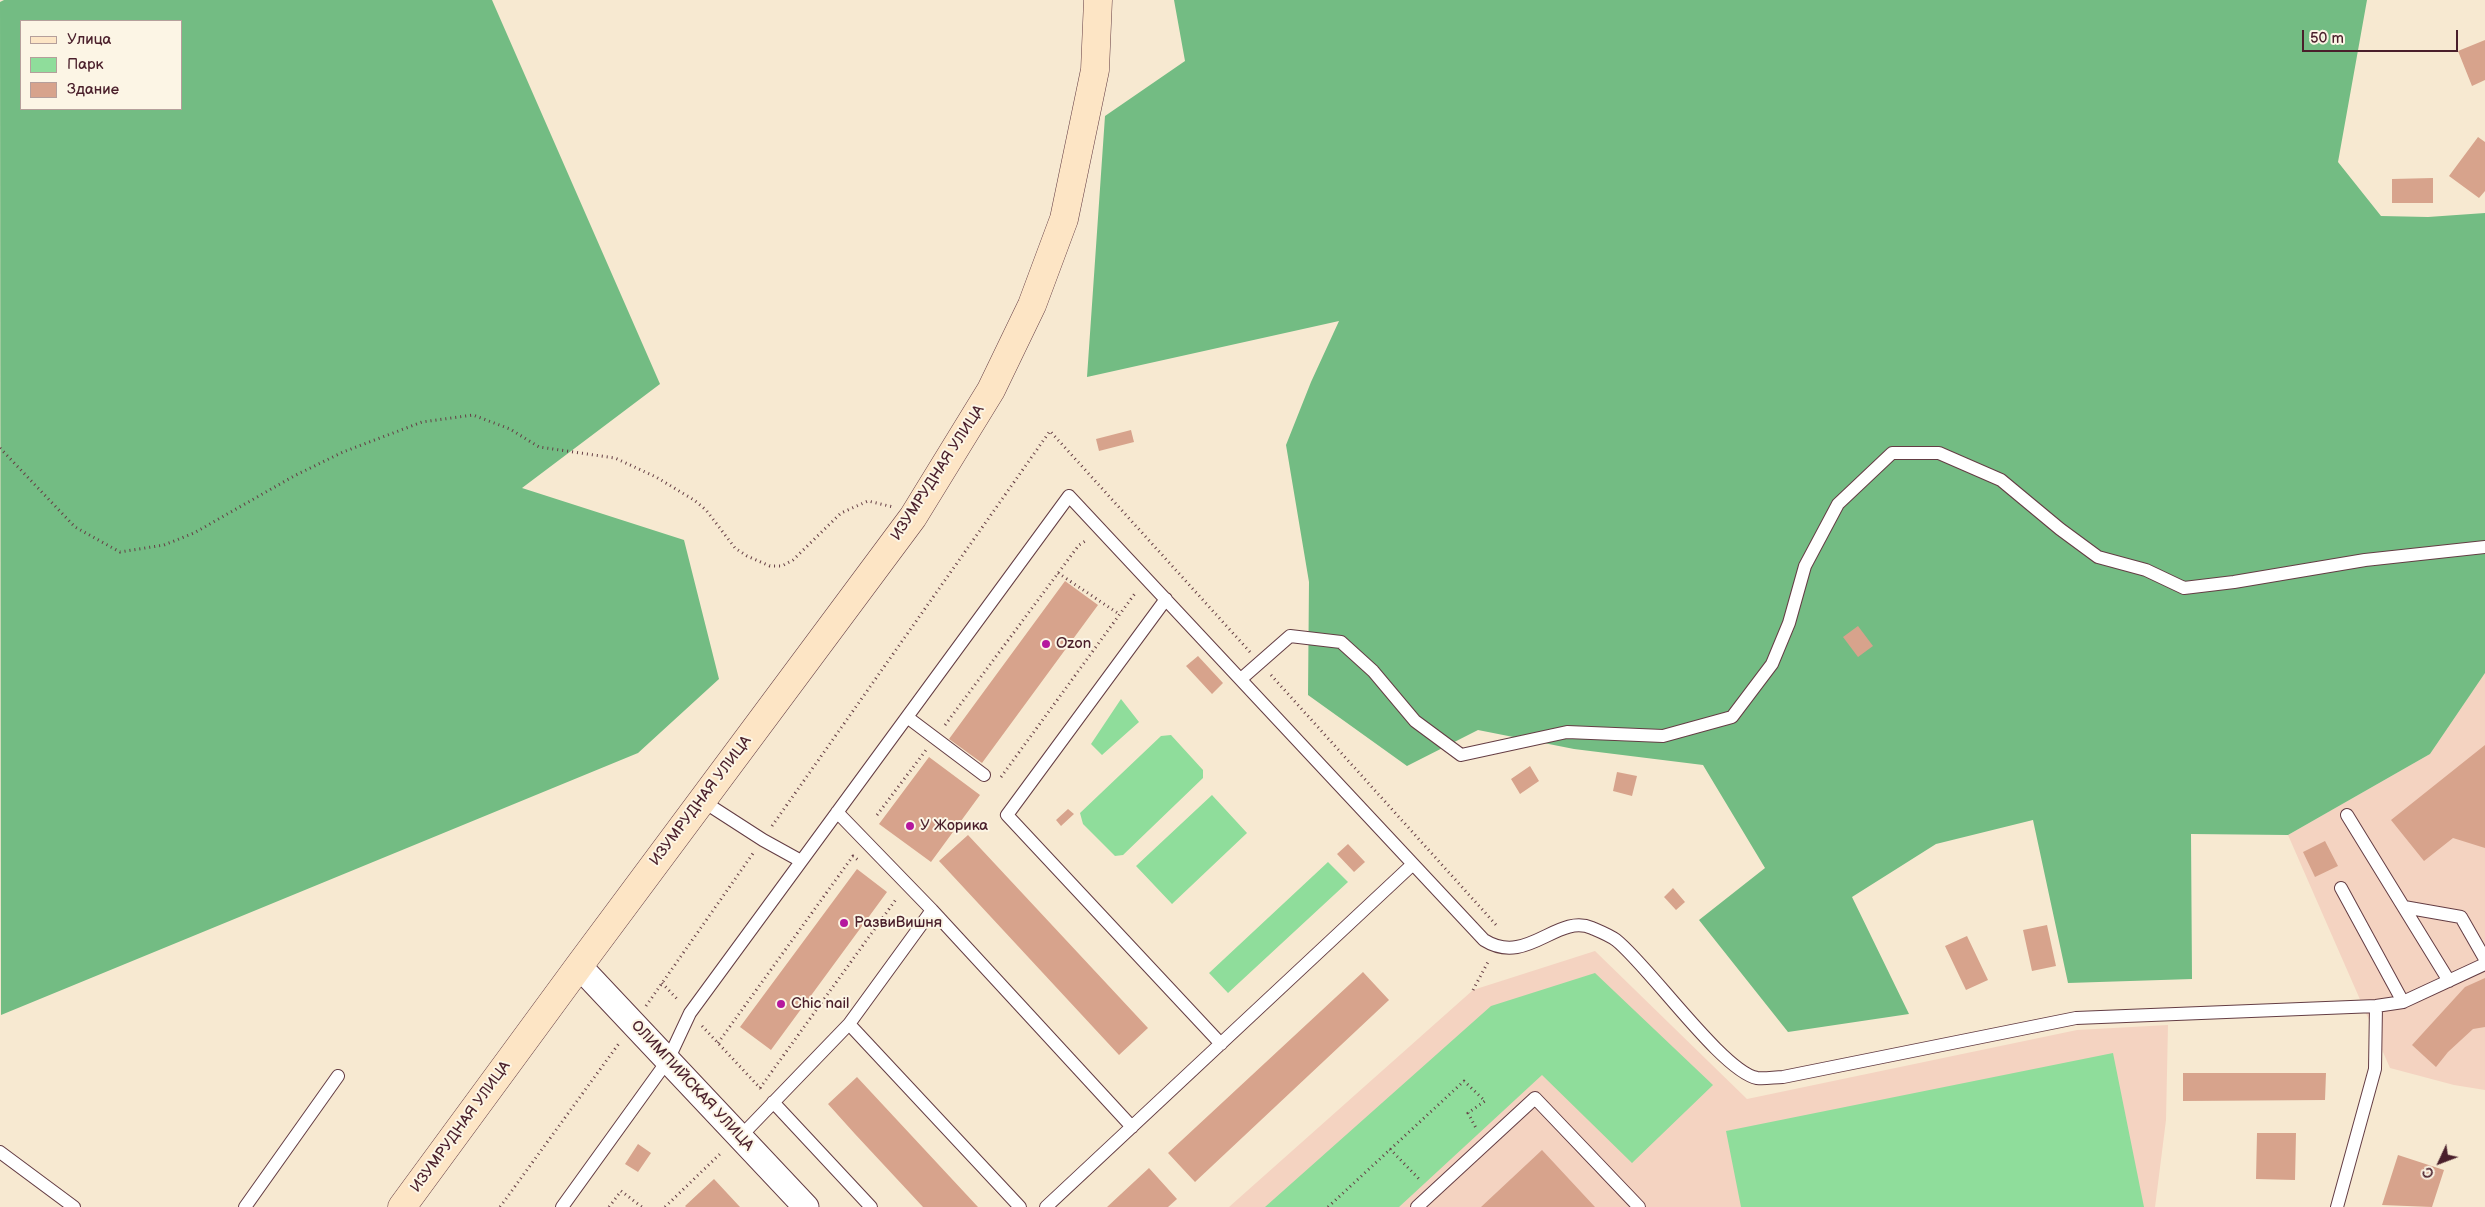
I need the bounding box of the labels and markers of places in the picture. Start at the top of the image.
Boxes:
place label: Ozon [1056,635,1091,653]
marker: Ozon [1040,638,1052,650]
place label: У Жорика [920,817,988,835]
marker: У Жорика [904,820,916,832]
place label: РазвиВишня [854,914,942,932]
marker: РазвиВишня [838,917,850,929]
place label: Chic nail [791,995,849,1013]
marker: Chic nail [775,998,787,1010]

